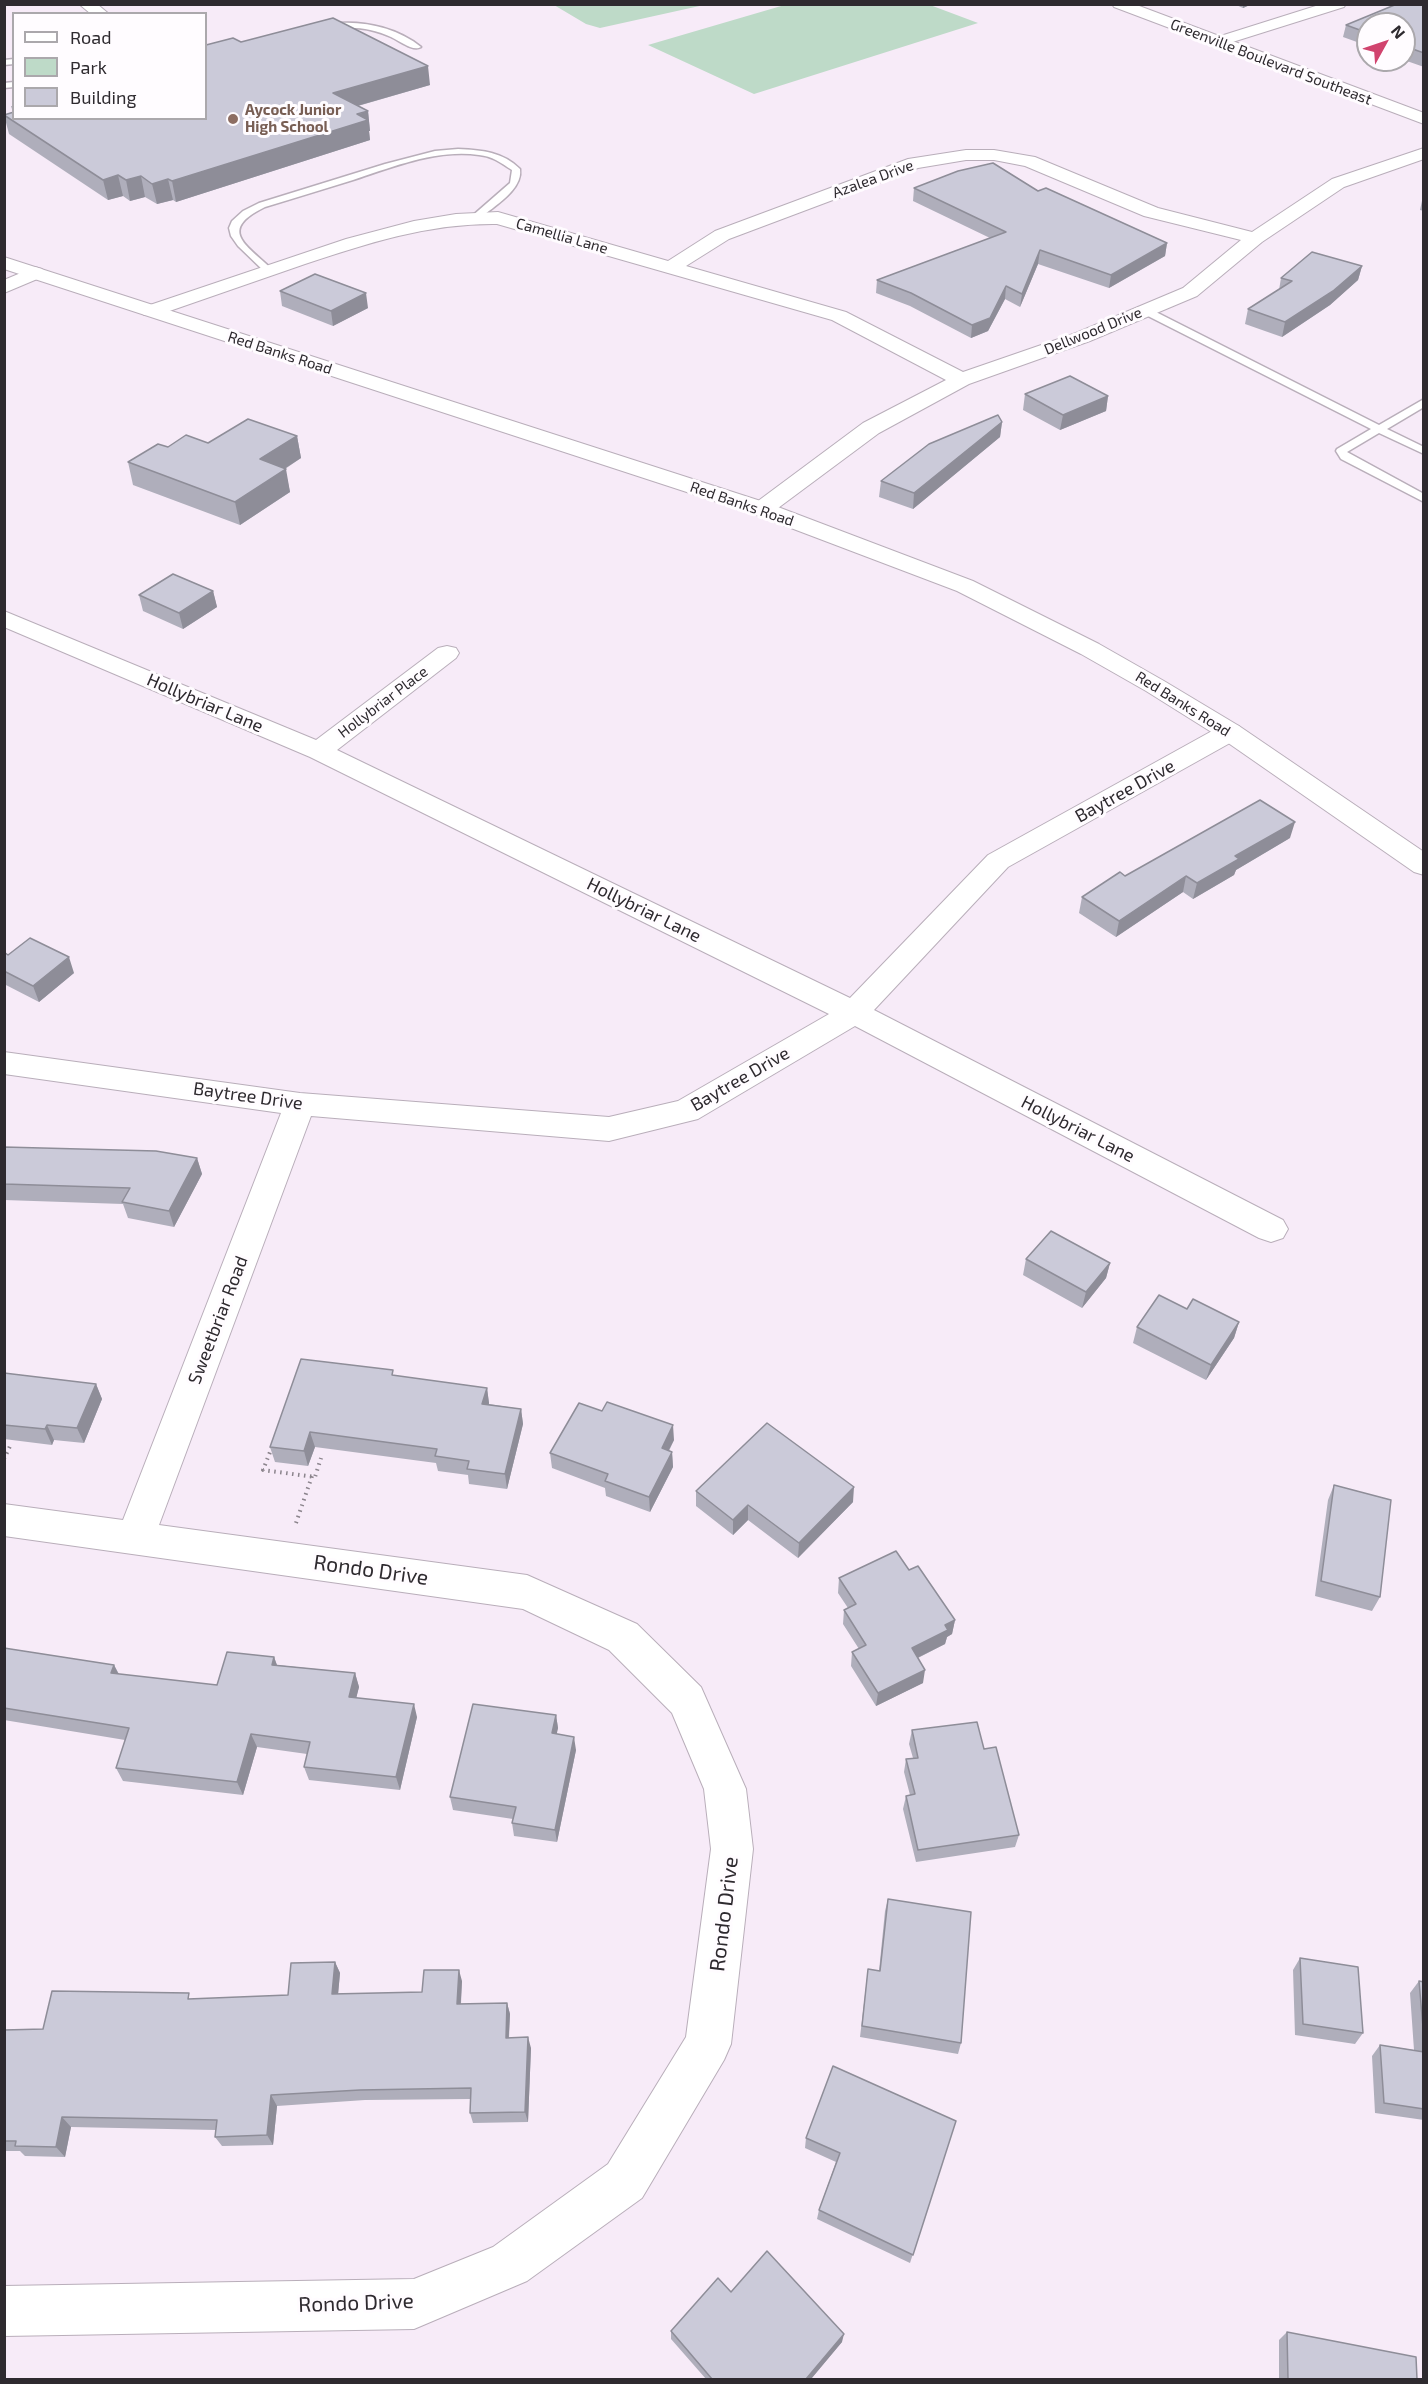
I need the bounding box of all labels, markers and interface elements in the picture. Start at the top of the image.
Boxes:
legend [12,12,207,120]
north arrow [1356,12,1416,72]
street label: Greenville Boulevard Southeast [1168,15,1374,109]
text: N [1388,21,1410,42]
text: Road [70,26,111,48]
text: Park [70,56,107,78]
text: Building [70,86,137,108]
place label: Aycock Junior High School [245,101,341,136]
marker: Aycock Junior High School [226,112,240,126]
street label: Azalea Drive [830,156,916,202]
street label: Camellia Lane [514,214,610,258]
street label: Dellwood Drive [1042,303,1144,359]
street label: Red Banks Road [226,328,334,378]
street label: Red Banks Road [688,478,796,530]
street label: Hollybriar Place [335,662,431,742]
street label: Red Banks Road [1132,668,1234,740]
street label: Hollybriar Lane [144,669,266,737]
street label: Baytree Drive [1071,755,1179,827]
street label: Hollybriar Lane [583,873,705,947]
street label: Baytree Drive [687,1042,793,1116]
street label: Baytree Drive [192,1078,304,1114]
street label: Hollybriar Lane [1018,1091,1138,1167]
street label: Sweetbriar Road [184,1253,252,1387]
street label: Rondo Drive [312,1549,430,1591]
street label: Rondo Drive [704,1855,744,1973]
street label: Rondo Drive [298,2288,414,2318]

